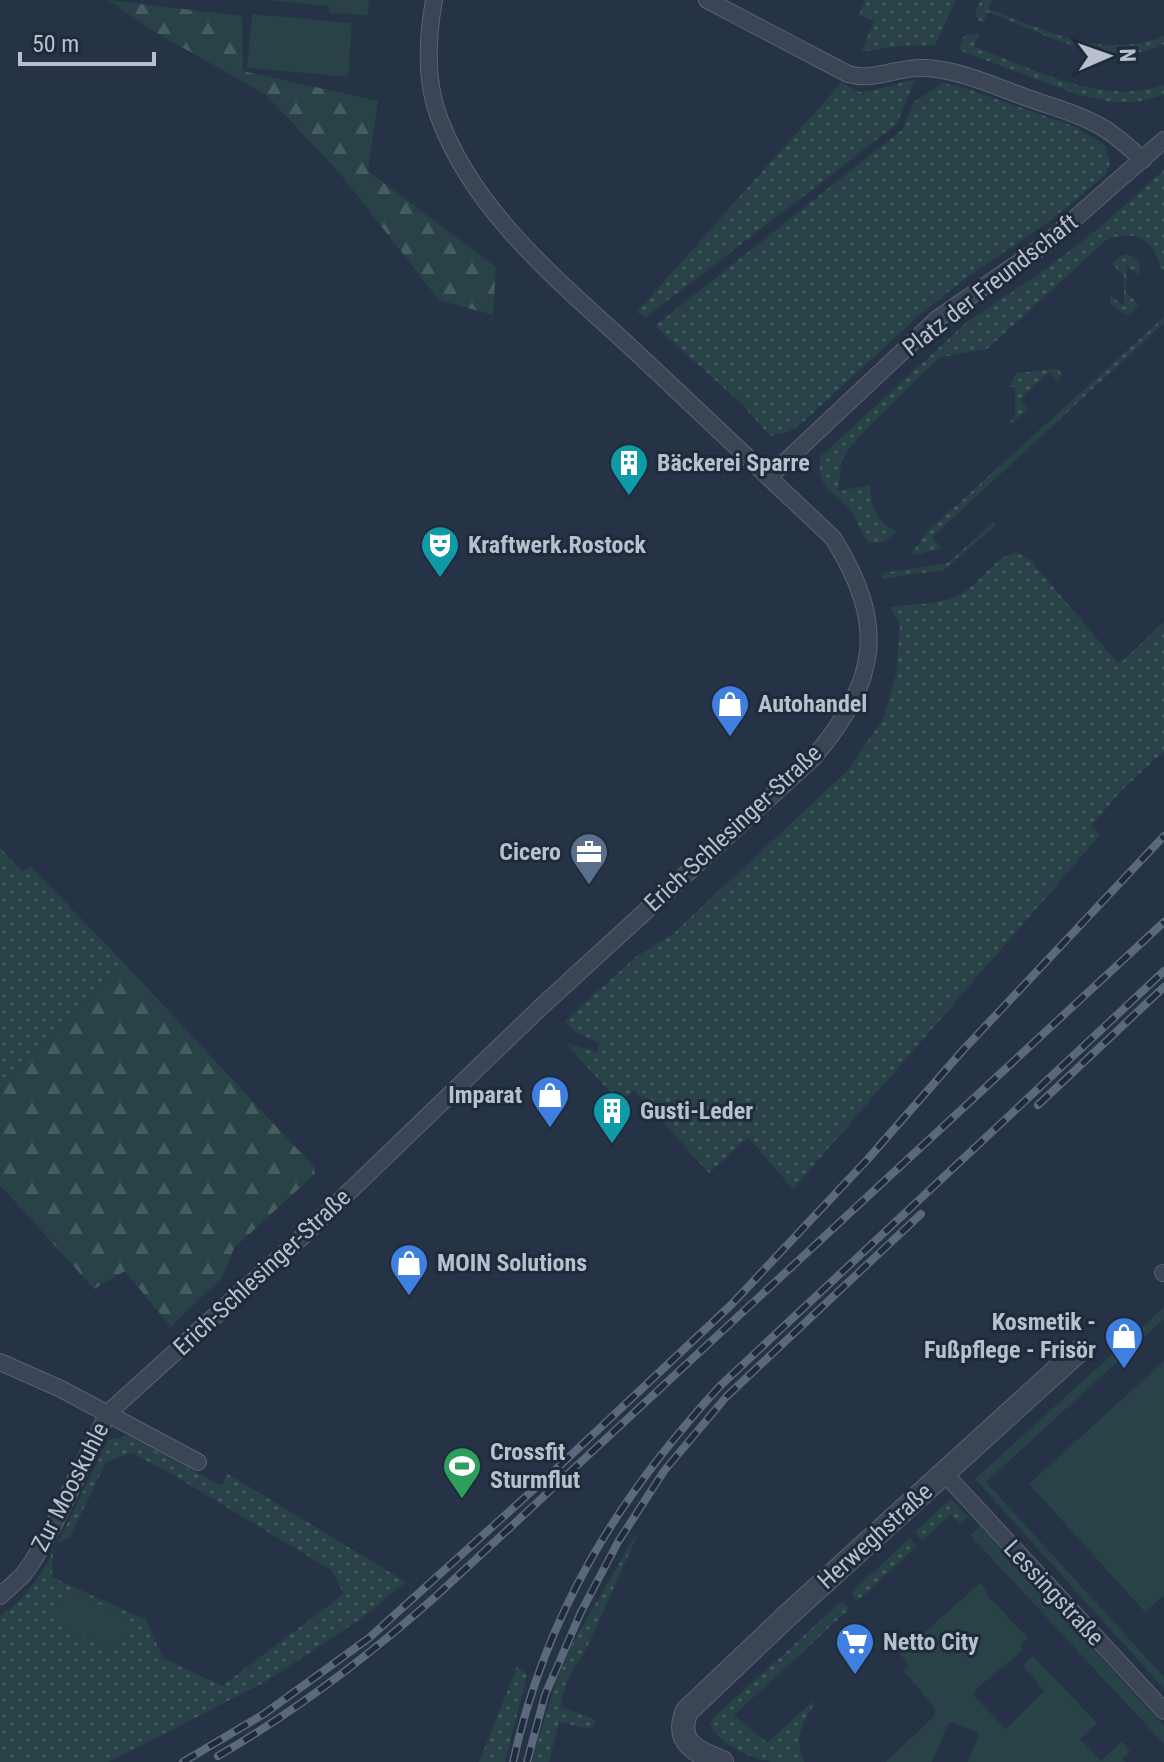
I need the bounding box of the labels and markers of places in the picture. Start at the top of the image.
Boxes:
building icon: Bäckerei Sparre [608,442,650,497]
place label: Bäckerei Sparre [657,449,810,477]
theatre icon: Kraftwerk.Rostock [419,524,461,579]
place label: Kraftwerk.Rostock [468,531,647,559]
shop icon: Autohandel [709,683,751,738]
place label: Autohandel [758,690,867,718]
office icon: Cicero [568,831,610,886]
place label: Cicero [499,838,561,866]
shop icon: Imparat [529,1074,571,1129]
place label: Imparat [448,1081,522,1109]
building icon: Gusti-Leder [591,1090,633,1145]
place label: Gusti-Leder [640,1097,753,1125]
shop icon: MOIN Solutions [388,1242,430,1297]
place label: MOIN Solutions [437,1249,587,1277]
place label: Kosmetik - Fußpflege - Frisör [924,1308,1096,1364]
shop icon: Kosmetik - Fußpflege - Frisör [1103,1315,1145,1370]
place label: Crossfit Sturmflut [490,1438,580,1494]
sports icon: Crossfit Sturmflut [441,1445,483,1500]
supermarket icon: Netto City [834,1621,876,1676]
place label: Netto City [883,1628,979,1656]

